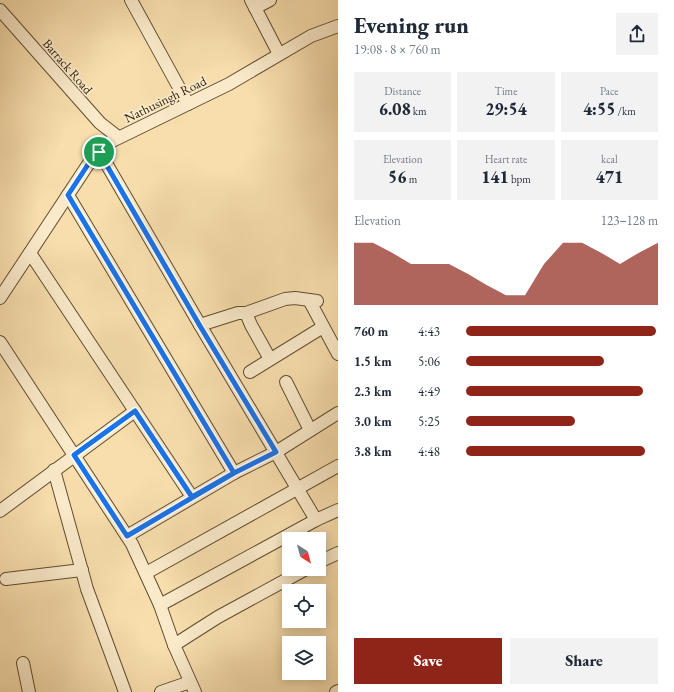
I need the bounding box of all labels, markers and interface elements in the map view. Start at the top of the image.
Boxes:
text: Evening run [354,11,469,40]
button: share [616,13,658,55]
street label: Barrack Road [39,35,97,98]
text: 19:08 · 8 × 760 m [354,41,441,58]
street label: Nathusingh Road [121,72,210,127]
text: Distance [384,84,421,98]
text: Time [495,84,517,98]
text: Pace [600,84,619,98]
text: 6.08 [379,98,411,120]
text: 29:54 [485,98,527,120]
text: 4:55 [583,98,615,120]
text: km [411,104,427,118]
text: /km [615,104,636,118]
pin [82,135,116,169]
icon: arrive [88,141,110,163]
text: Elevation [383,152,422,166]
text: Heart rate [485,152,527,166]
text: kcal [601,152,618,166]
text: 56 [388,166,406,188]
text: 141 [481,166,509,188]
text: 471 [596,166,623,188]
text: m [406,172,417,186]
text: bpm [509,172,531,186]
text: Elevation [354,212,401,229]
text: 123–128 m [601,212,658,229]
text: 760 m [354,323,388,340]
text: 4:43 [418,323,440,340]
text: 1.5 km [354,353,392,370]
text: 5:06 [418,353,440,370]
text: 2.3 km [354,383,392,400]
text: 4:49 [418,383,440,400]
text: 3.0 km [354,413,392,430]
text: 5:25 [418,413,440,430]
text: 3.8 km [354,443,392,460]
text: 4:48 [418,443,440,460]
north arrow [282,532,326,576]
map controls [282,532,326,680]
button: locate [282,584,326,628]
button: layers [282,636,326,680]
button: Save [354,638,502,684]
button: Share [510,638,658,684]

